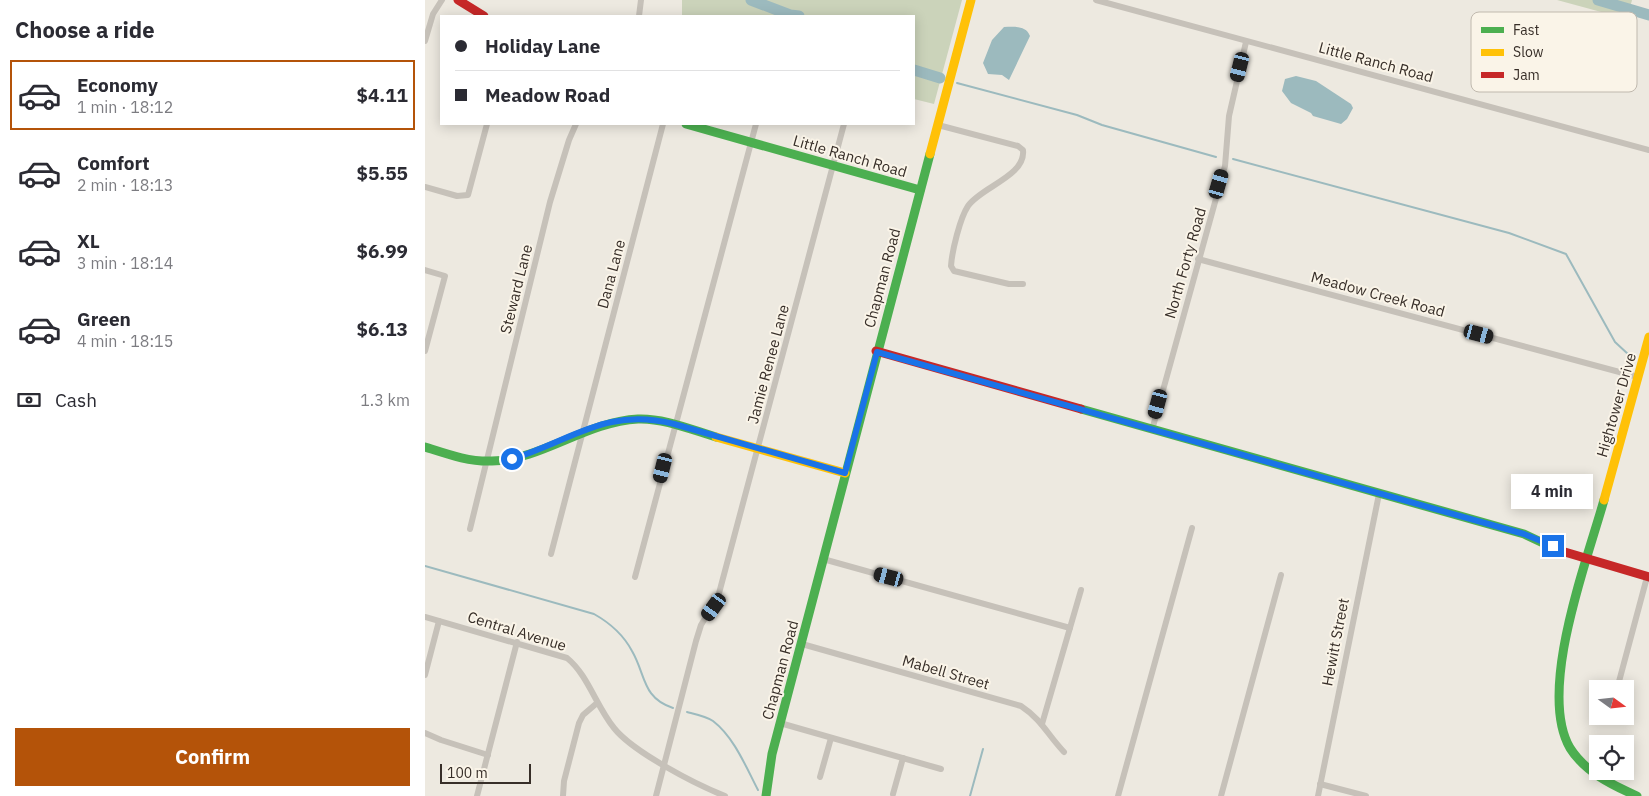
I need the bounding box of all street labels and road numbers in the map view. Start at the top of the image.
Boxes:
street label: Little Ranch Road [1317,38,1435,86]
street label: Little Ranch Road [791,131,909,181]
street label: North Forty Road [1160,205,1210,321]
street label: Chapman Road [860,226,904,330]
street label: Dana Lane [593,238,629,310]
street label: Steward Lane [496,242,536,336]
street label: Meadow Creek Road [1309,267,1447,321]
street label: Jamie Renee Lane [743,302,793,426]
street label: Hightower Drive [1592,351,1640,459]
street label: Hewitt Street [1317,596,1353,688]
street label: Central Avenue [465,607,569,655]
street label: Chapman Road [758,618,802,722]
street label: Mabell Street [900,650,992,694]

